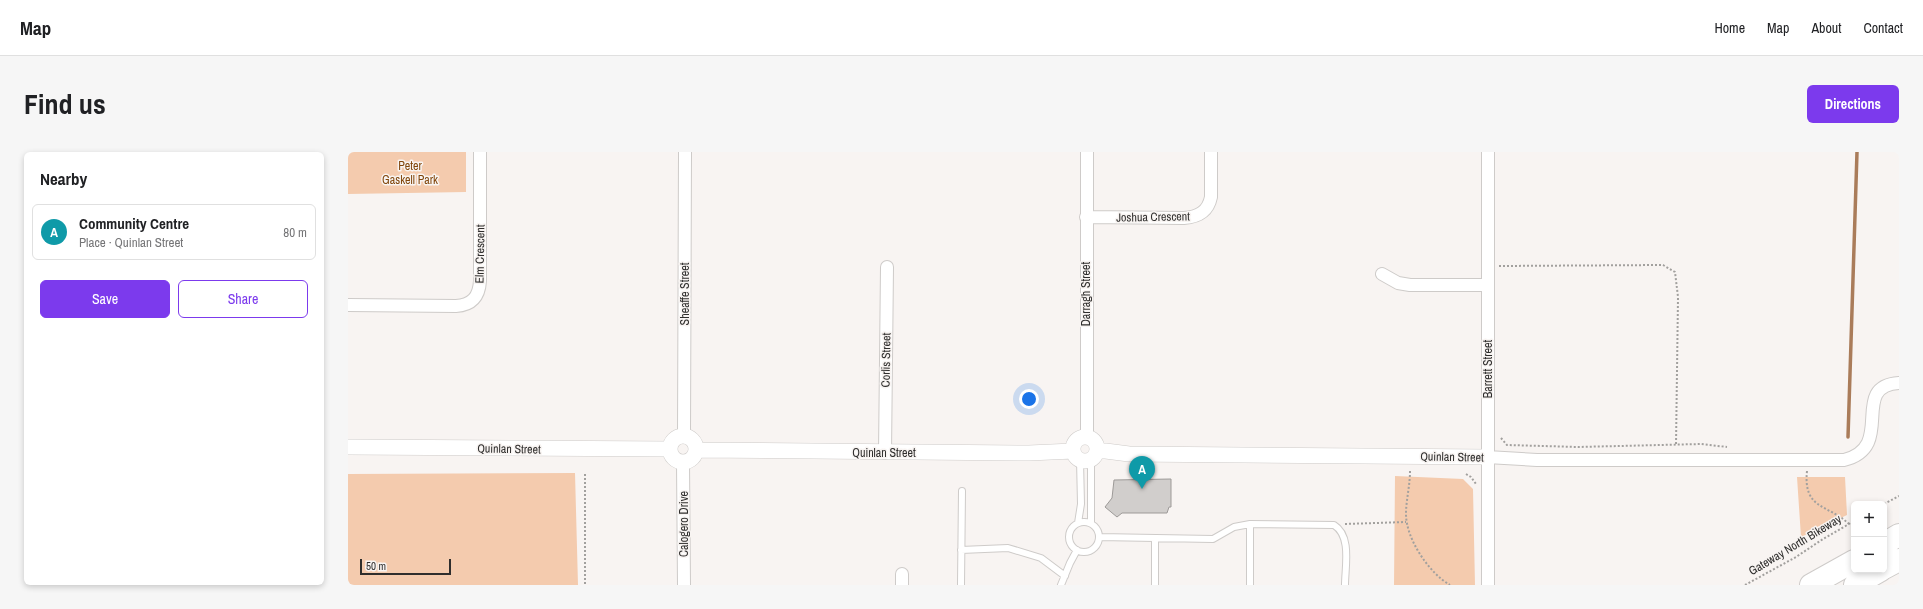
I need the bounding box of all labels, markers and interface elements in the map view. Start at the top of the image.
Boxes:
text: Map [20,15,51,41]
text: Home [1714,19,1745,37]
text: Map [1767,19,1789,37]
text: About [1811,19,1841,37]
text: Contact [1863,19,1903,37]
text: Find us [24,85,106,123]
button: Directions [1807,85,1899,123]
park label: Peter Gaskell Park [382,158,438,188]
text: Nearby [40,167,87,190]
street label: Joshua Crescent [1116,208,1190,226]
text: Community Centre [79,213,189,234]
text: A [50,224,58,241]
text: 80 m [283,224,307,241]
street label: Elm Crescent [471,224,489,284]
text: Place · Quinlan Street [79,234,183,251]
street label: Darragh Street [1078,261,1094,326]
street label: Sheaffe Street [677,262,693,325]
button: Save [40,280,170,318]
button: Share [178,280,308,318]
street label: Corlis Street [878,332,894,387]
street label: Barrett Street [1480,339,1496,398]
your location [1019,389,1039,409]
street label: Quinlan Street [477,440,541,458]
street label: Quinlan Street [852,445,916,461]
street label: Quinlan Street [1420,448,1484,466]
pin: A [1129,456,1155,489]
street label: Calogero Drive [676,491,692,557]
map controls [1851,501,1887,573]
button: + [1851,501,1887,537]
street label: Gateway North Bikeway [1746,511,1844,579]
button: − [1851,537,1887,573]
scale bar [360,557,451,576]
text: 50 m [366,559,386,573]

